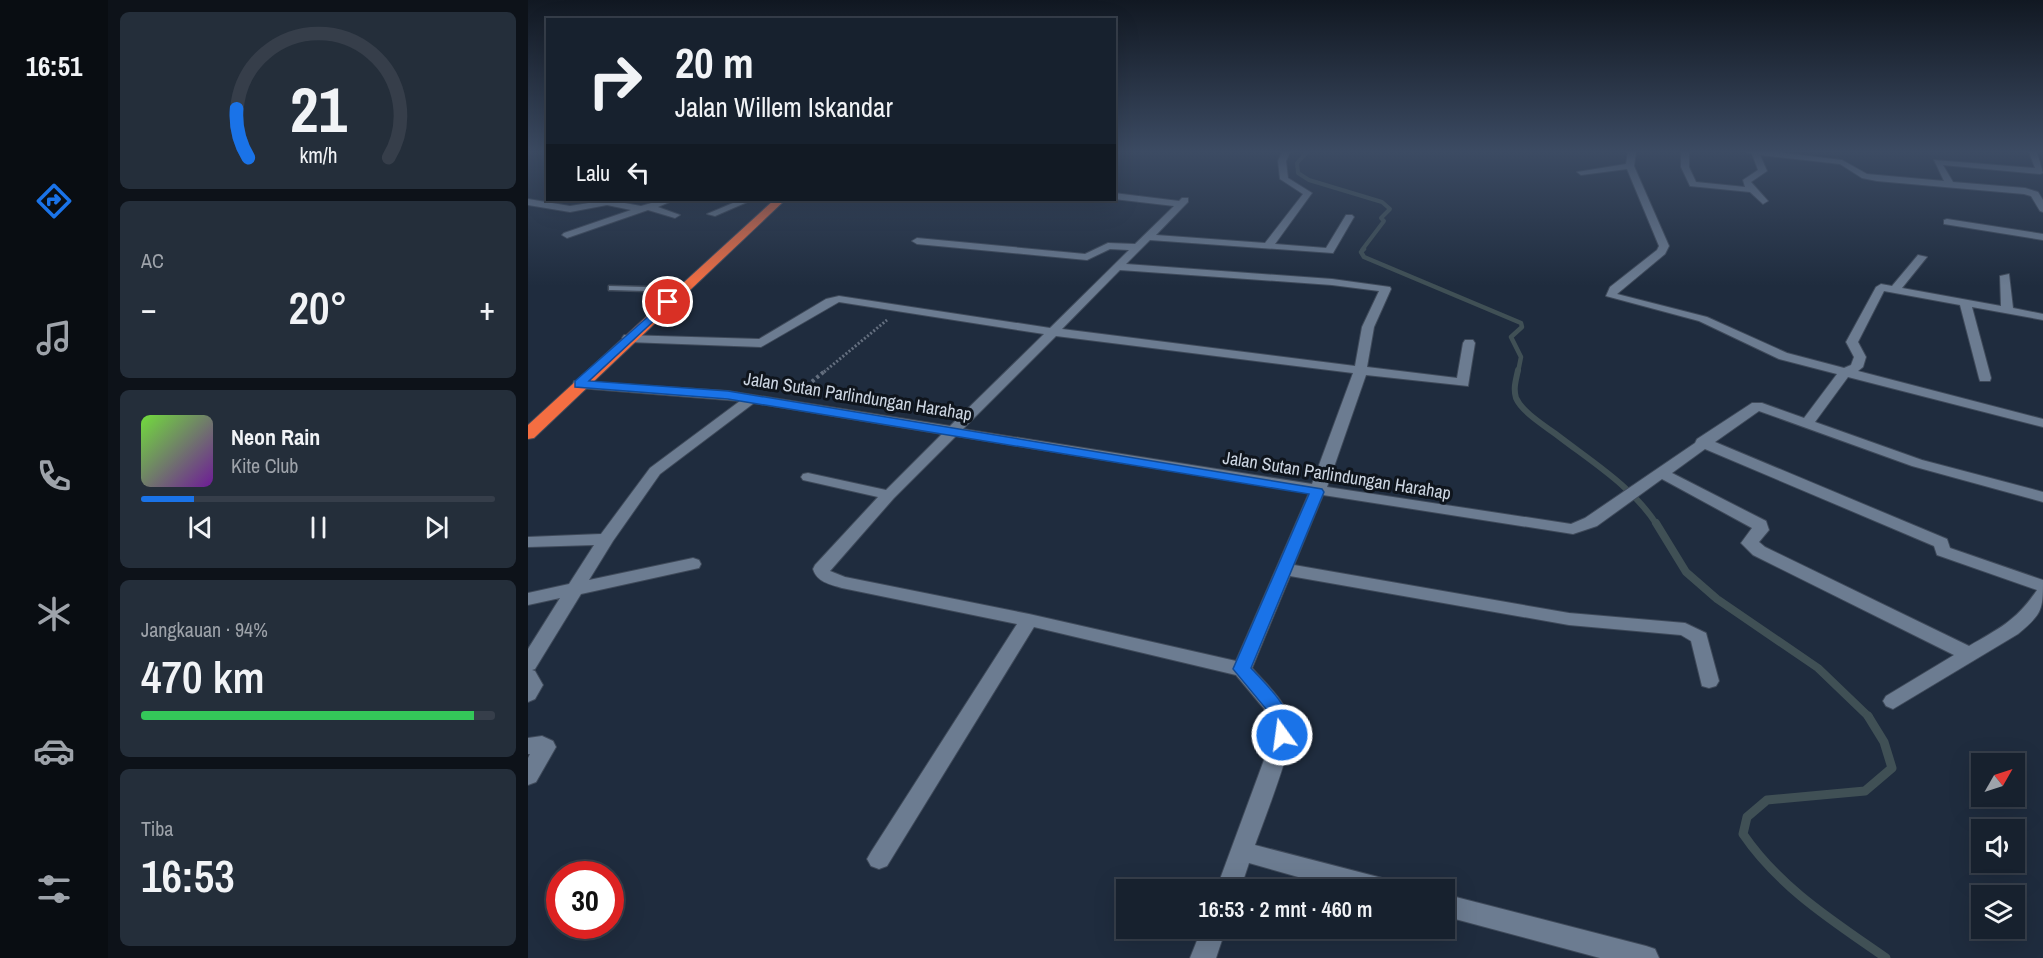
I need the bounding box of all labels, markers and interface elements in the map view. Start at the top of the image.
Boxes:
text: 20 m [675,35,754,91]
icon: right [576,42,654,120]
text: 16:51 [26,48,82,84]
text: 21 [290,67,347,151]
text: Jalan Willem Iskandar [675,89,893,125]
text: km/h [299,141,337,170]
icon: left [622,156,655,189]
text: Lalu [576,158,610,188]
icon: directions [33,180,75,222]
text: AC [141,247,164,274]
pin [642,276,693,327]
text: 20° [288,277,348,338]
icon: arrive [651,285,684,318]
text: − [141,286,157,330]
text: + [479,286,495,330]
icon: music [33,317,75,359]
street label: Jalan Sutan Parlindungan Harahap [742,366,974,426]
text: Neon Rain [231,422,320,452]
street label: Jalan Sutan Parlindungan Harahap [1221,445,1453,505]
text: Kite Club [231,452,298,479]
icon: phone [33,455,75,497]
icon: previous [184,511,217,544]
icon: pause [302,511,335,544]
icon: next [420,511,453,544]
icon: climate [33,593,75,635]
text: Jangkauan · 94% [141,616,268,643]
text: 470 km [141,646,265,707]
position arrow [1250,703,1314,767]
icon: car [33,730,75,772]
north arrow [1971,753,2025,807]
map controls [1971,753,2025,939]
text: Tiba [141,815,173,842]
button: sound [1971,819,2025,873]
text: 16:53 [141,845,235,906]
speed limit sign: 30 [546,861,624,939]
icon: filters [33,868,75,910]
button: layers [1971,885,2025,939]
text: 16:53 · 2 mnt · 460 m [1199,894,1372,924]

